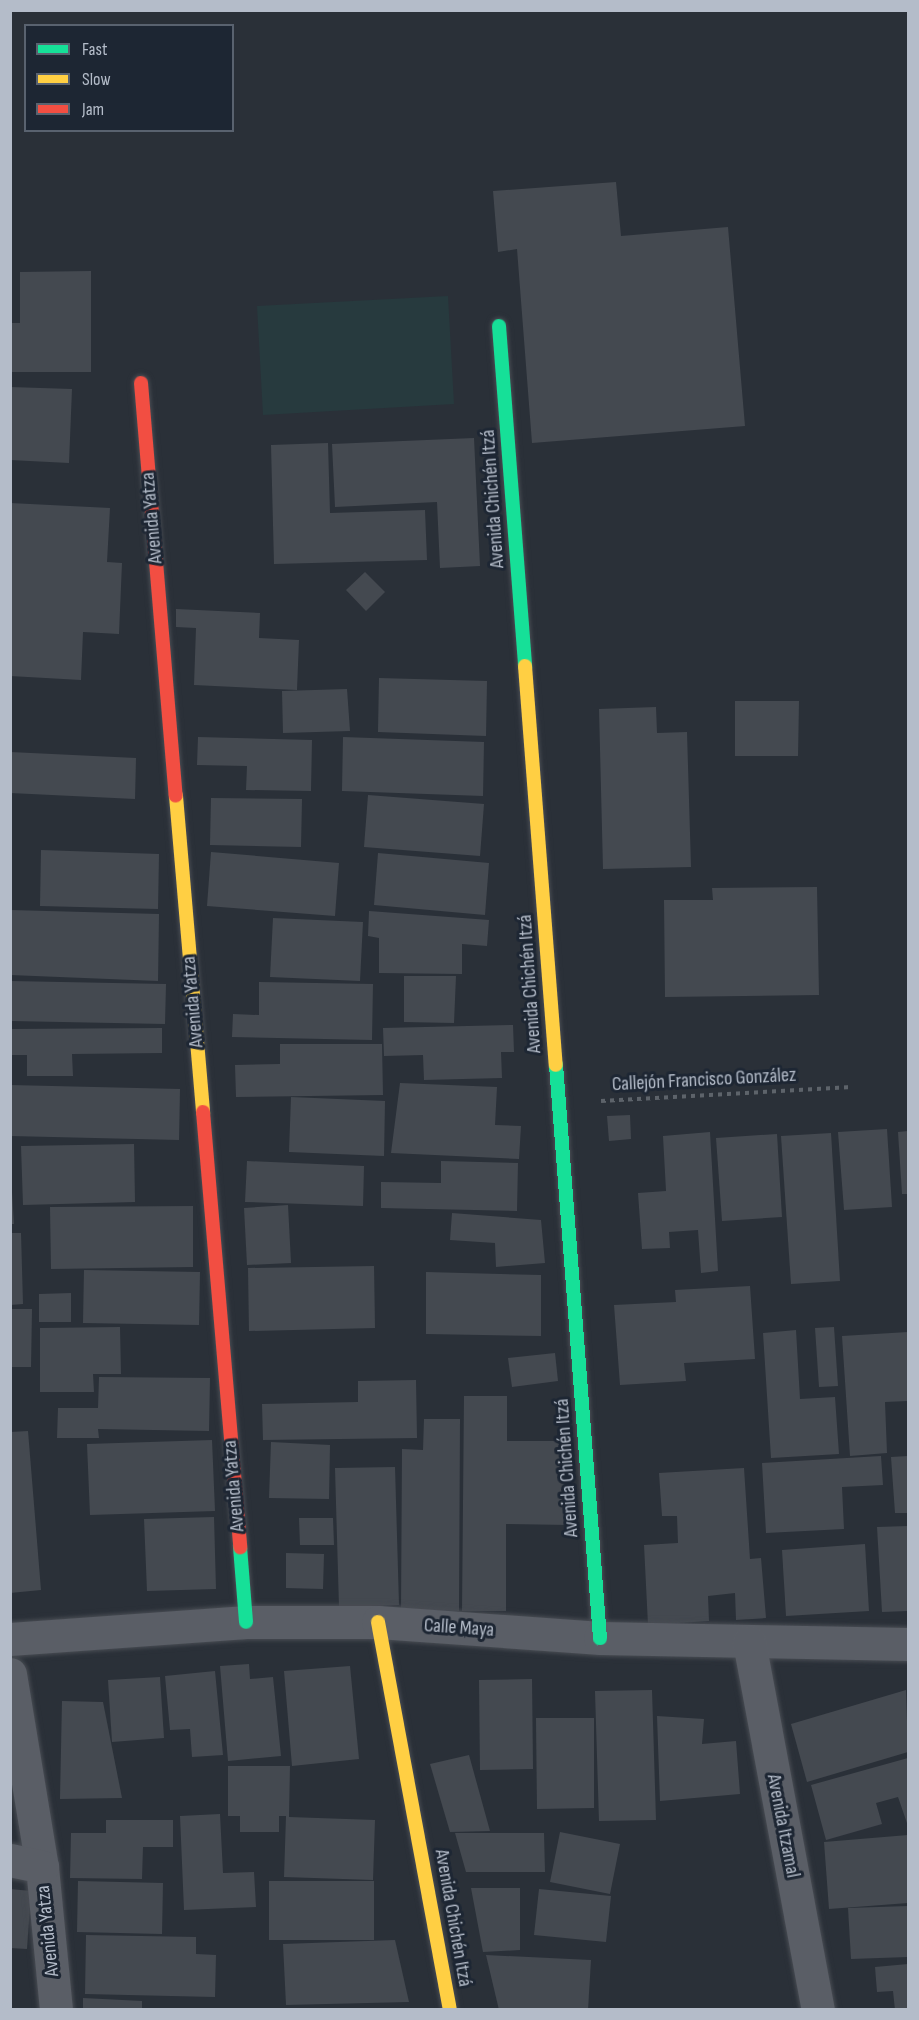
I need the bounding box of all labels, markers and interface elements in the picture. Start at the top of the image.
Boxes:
legend [24,24,234,132]
text: Fast [82,39,107,60]
text: Slow [82,69,111,90]
text: Jam [82,99,104,120]
street label: Avenida Chichén Itzá [476,429,510,569]
street label: Avenida Yatza [136,471,168,565]
street label: Avenida Chichén Itzá [513,914,547,1054]
street label: Avenida Yatza [177,955,209,1049]
street label: Callejón Francisco González [611,1063,797,1097]
street label: Avenida Chichén Itzá [550,1398,584,1538]
street label: Avenida Yatza [218,1439,250,1533]
street label: Calle Maya [423,1614,495,1642]
street label: Avenida Itzamal [761,1772,805,1880]
street label: Avenida Chichén Itzá [429,1848,477,1988]
street label: Avenida Yatza [31,1884,65,1978]

